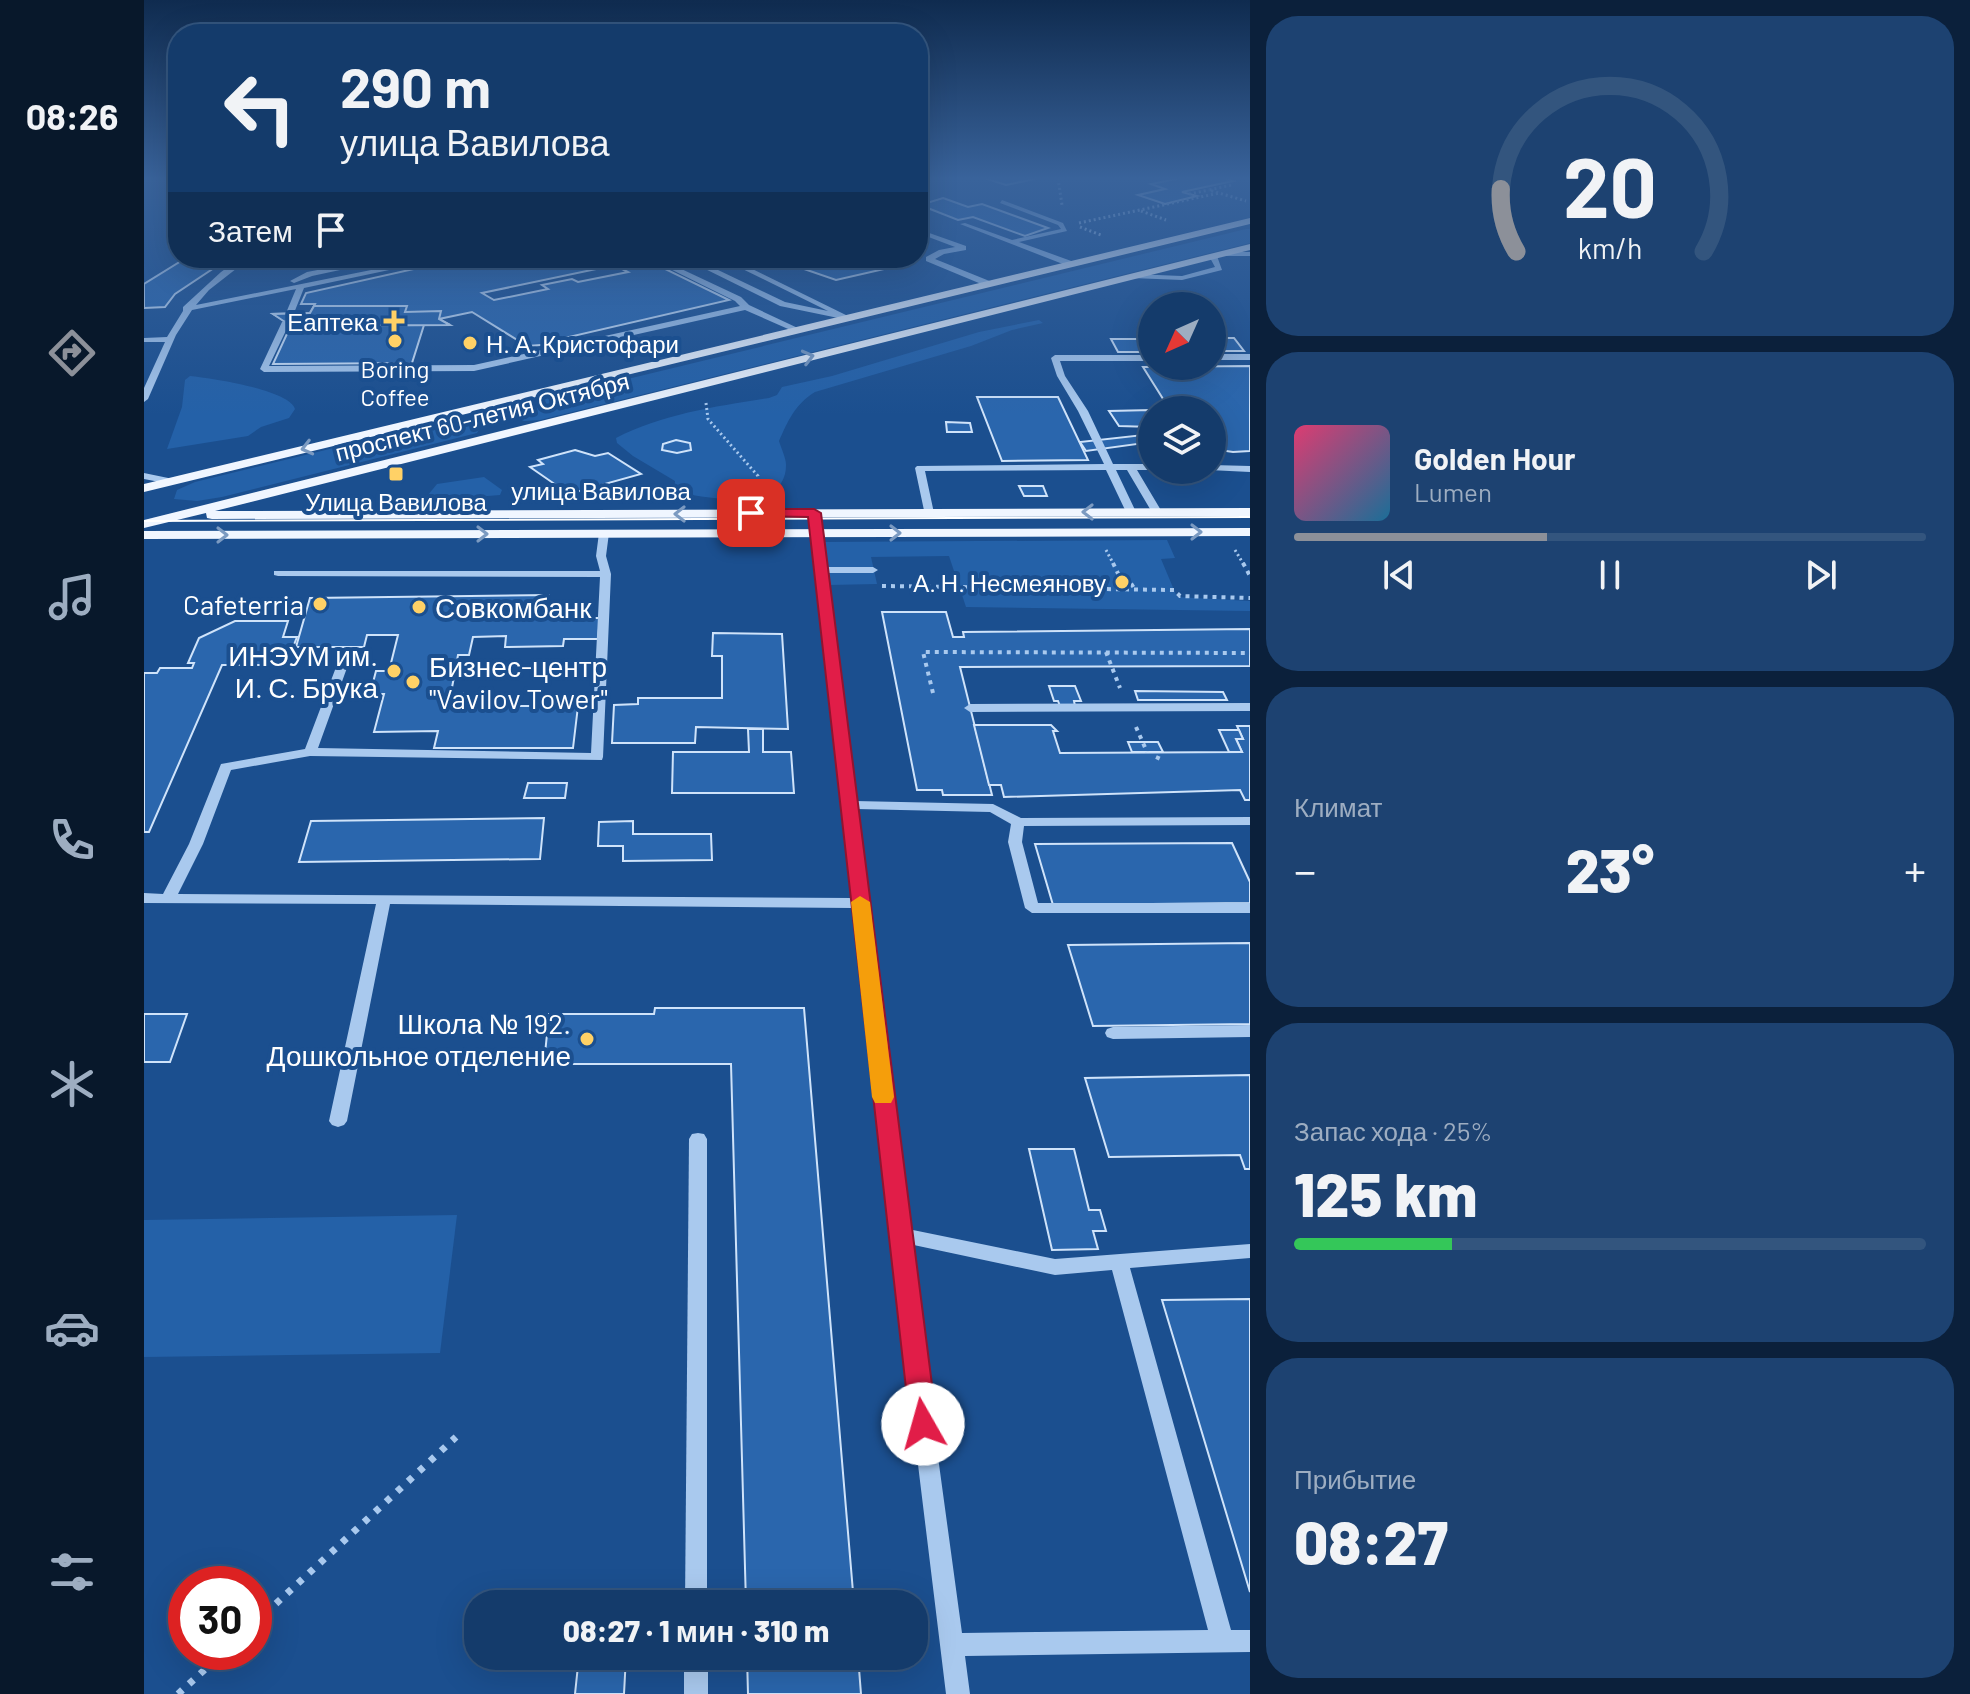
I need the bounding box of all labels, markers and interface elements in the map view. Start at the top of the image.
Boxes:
text: 290 m [340,52,491,119]
icon: left [208,56,312,160]
text: 08:26 [26,94,118,137]
text: улица Вавилова [340,120,610,163]
text: 20 [1563,134,1657,234]
icon: arrive [309,208,353,252]
text: Затем [208,212,293,248]
text: km/h [1578,230,1642,265]
north arrow [1138,292,1226,380]
map controls [1138,292,1226,484]
place label: Еаптека [287,307,379,336]
marker: Еаптека [385,312,403,330]
icon: directions [44,325,100,381]
place label: Н. А. Кристофари [486,329,679,358]
marker: Boring Coffee [386,332,404,350]
marker: Н. А. Кристофари [461,334,479,352]
one-way arrow [800,350,814,367]
place label: Boring Coffee [360,354,430,411]
street label: проспект 60-летия Октября [332,365,632,467]
button: layers [1138,396,1226,484]
one-way arrow [300,439,314,456]
text: Golden Hour [1414,440,1576,476]
marker: Улица Вавилова [387,465,405,483]
street label: улица Вавилова [511,476,692,505]
text: Lumen [1414,476,1492,507]
pin [717,479,785,547]
place label: Улица Вавилова [305,487,488,516]
icon: arrive [729,491,773,535]
one-way arrow [1081,503,1094,521]
one-way arrow [673,505,686,522]
one-way arrow [1190,523,1203,541]
one-way arrow [889,524,902,542]
one-way arrow [476,525,489,543]
one-way arrow [216,526,229,544]
icon: previous [1377,553,1421,597]
icon: pause [1588,553,1632,597]
icon: next [1799,553,1843,597]
place label: А. Н. Несмеянову [913,568,1106,597]
icon: music [44,569,100,625]
marker: А. Н. Несмеянову [1113,573,1131,591]
place label: Cafeterria [183,587,304,621]
place label: Совкомбанк [435,590,592,624]
marker: Cafeterria [311,595,329,613]
marker: Совкомбанк [410,598,428,616]
place label: ИНЭУМ им. И. С. Брука [228,638,378,704]
place label: Бизнес-центр "Vavilov Tower" [429,649,608,715]
marker: ИНЭУМ им. И. С. Брука [385,662,403,680]
marker: Бизнес-центр "Vavilov Tower" [404,673,422,691]
text: Климат [1294,791,1383,822]
icon: phone [44,812,100,868]
text: 23° [1566,833,1654,905]
text: − [1294,843,1316,896]
text: + [1904,843,1926,896]
place label: Школа № 192. Дошкольное отделение [267,1006,571,1072]
marker: Школа № 192. Дошкольное отделение [578,1030,596,1048]
icon: climate [44,1056,100,1112]
text: Запас хода · 25% [1294,1115,1492,1146]
text: 125 km [1294,1157,1477,1229]
icon: car [44,1300,100,1356]
position arrow [881,1382,965,1466]
text: Прибытие [1294,1463,1416,1494]
text: 08:27 [1294,1505,1448,1577]
icon: filters [44,1544,100,1600]
speed limit sign: 30 [168,1566,272,1670]
text: 08:27 · 1 мин · 310 m [563,1612,829,1648]

